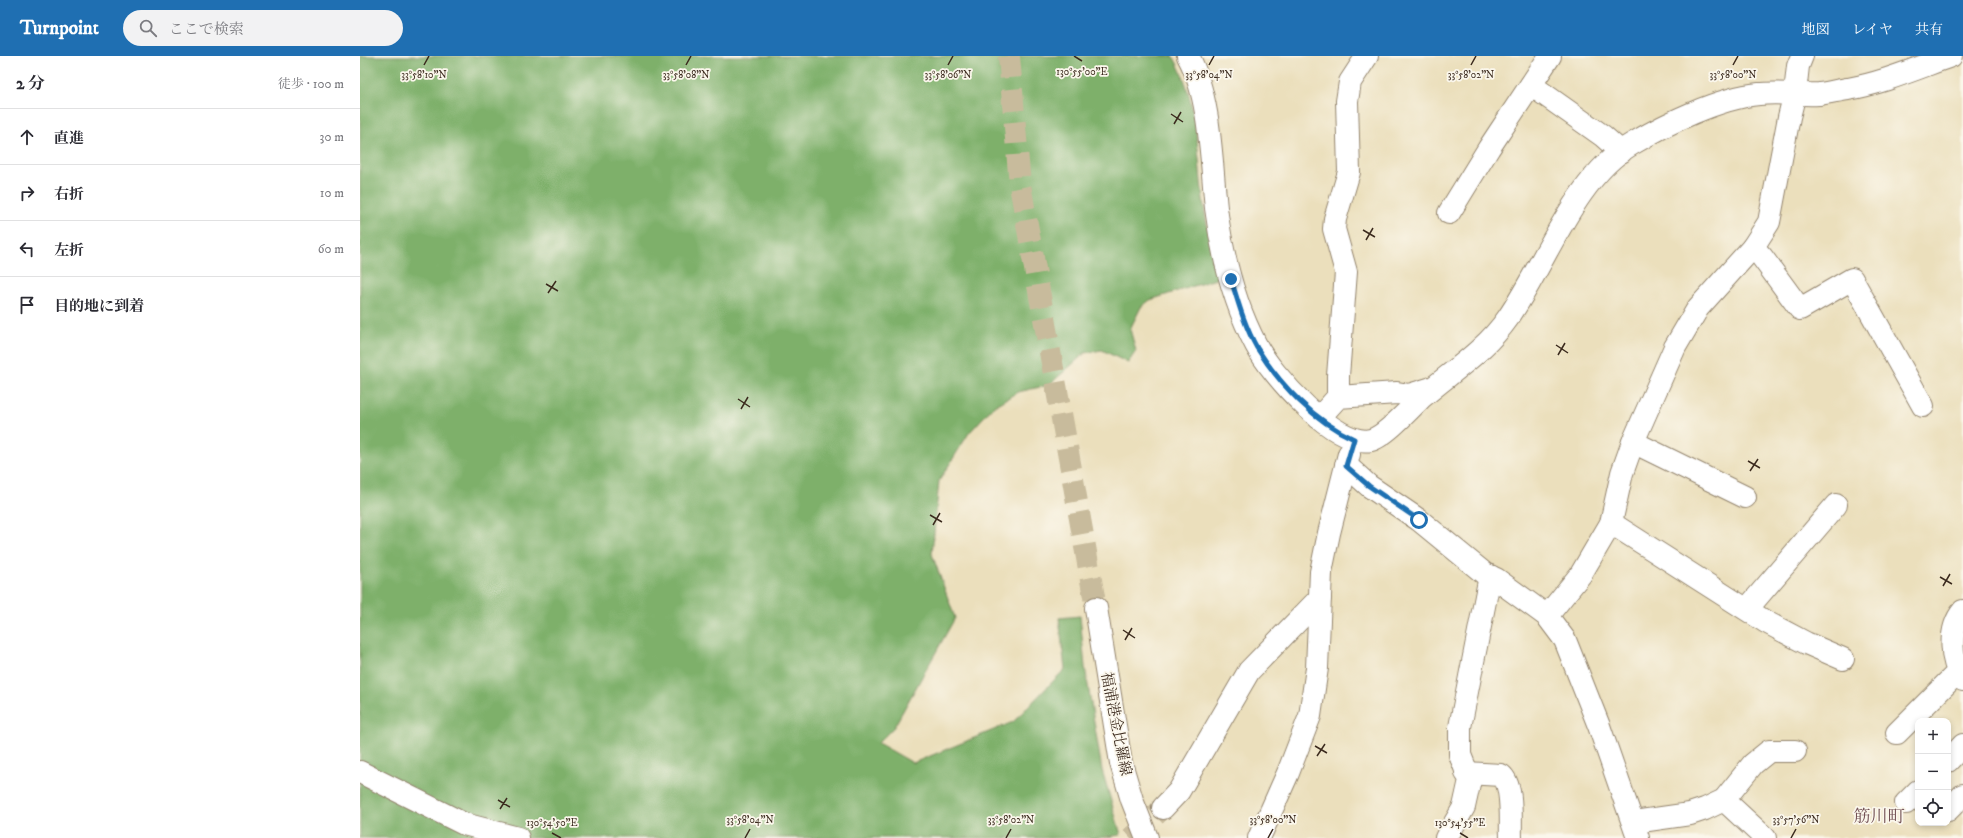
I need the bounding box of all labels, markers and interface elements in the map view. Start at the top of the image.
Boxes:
search box [123,10,403,46]
text: Turnpoint [20,17,99,40]
icon: search [137,17,159,39]
text: ここで検索 [169,20,244,39]
text: 地図 [1802,21,1830,39]
text: レイヤ [1852,21,1893,39]
text: 共有 [1915,21,1943,39]
text: 130°55'00"E [1056,66,1108,78]
text: 33°58'10"N [401,69,447,81]
text: 33°58'08"N [663,69,709,81]
text: 33°58'06"N [925,69,971,81]
text: 33°58'04"N [1185,69,1233,81]
text: 33°58'02"N [1448,69,1494,81]
text: 33°58'00"N [1709,69,1757,81]
text: 2 分 [16,73,45,95]
text: 徒歩 · 100 m [278,76,344,92]
icon: ahead [16,126,38,148]
text: 直進 [54,129,84,148]
text: 30 m [320,129,344,145]
icon: right [16,182,38,204]
text: 右折 [54,185,84,204]
text: 10 m [320,185,344,201]
icon: left [16,238,38,260]
text: 左折 [54,241,84,260]
text: 60 m [318,241,344,257]
route end [1222,270,1240,288]
icon: arrive [16,294,38,316]
text: 目的地に到着 [54,297,144,316]
route start [1410,511,1428,529]
street label: 福浦港金比羅線 [1097,671,1135,777]
map controls [1915,718,1951,826]
button: + [1915,718,1951,754]
button: − [1915,754,1951,790]
button: locate [1915,790,1951,826]
district label: 筋川町 [1854,806,1905,828]
text: 33°58'04"N [726,814,774,826]
text: 33°58'02"N [988,814,1034,826]
text: 33°58'00"N [1249,814,1297,826]
text: 33°57'56"N [1773,814,1819,826]
text: 130°54'50"E [526,817,578,829]
text: 130°54'55"E [1435,817,1485,829]

